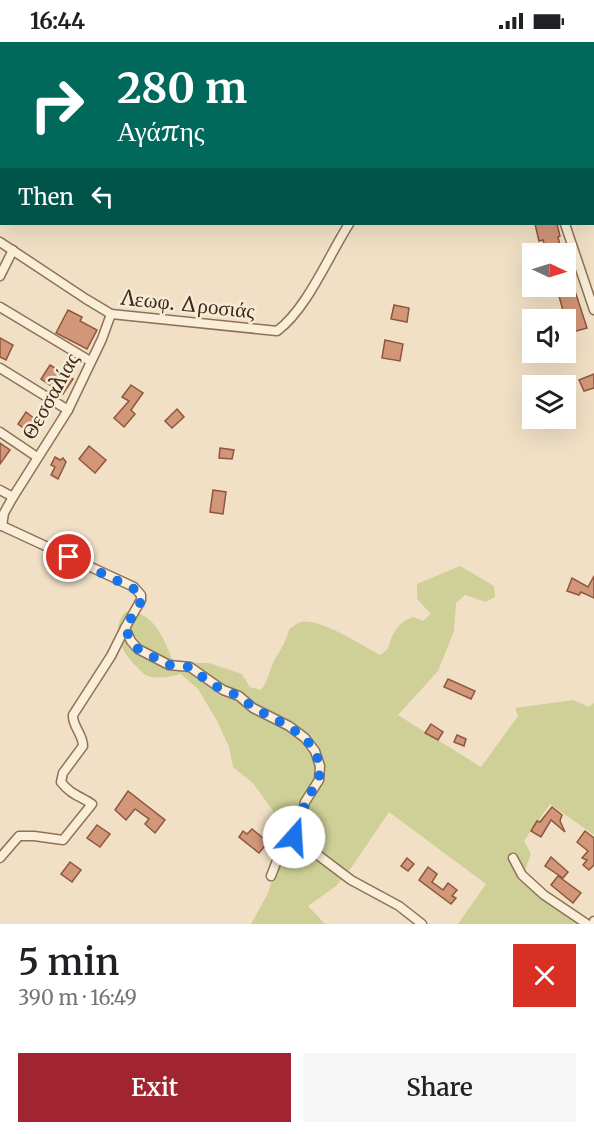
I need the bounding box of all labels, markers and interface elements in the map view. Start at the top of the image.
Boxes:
text: 16:44 [30,7,85,35]
text: 280 m [117,62,247,114]
icon: right [18,66,96,144]
text: Αγάπης [117,114,205,148]
icon: left [86,180,119,213]
text: Then [18,183,74,211]
north arrow [522,243,576,297]
map controls [522,243,576,429]
street label: Λεωφ. Δροσιάς [119,283,257,325]
button: sound [522,309,576,363]
street label: Θεσσαλίας [15,347,85,444]
button: layers [522,375,576,429]
pin [43,531,94,582]
icon: arrive [52,540,85,573]
position arrow [262,805,326,869]
text: 5 min [18,940,119,985]
button: close [513,944,576,1007]
text: 390 m · 16:49 [18,985,137,1010]
button: Exit [18,1053,291,1122]
button: Share [303,1053,576,1122]

